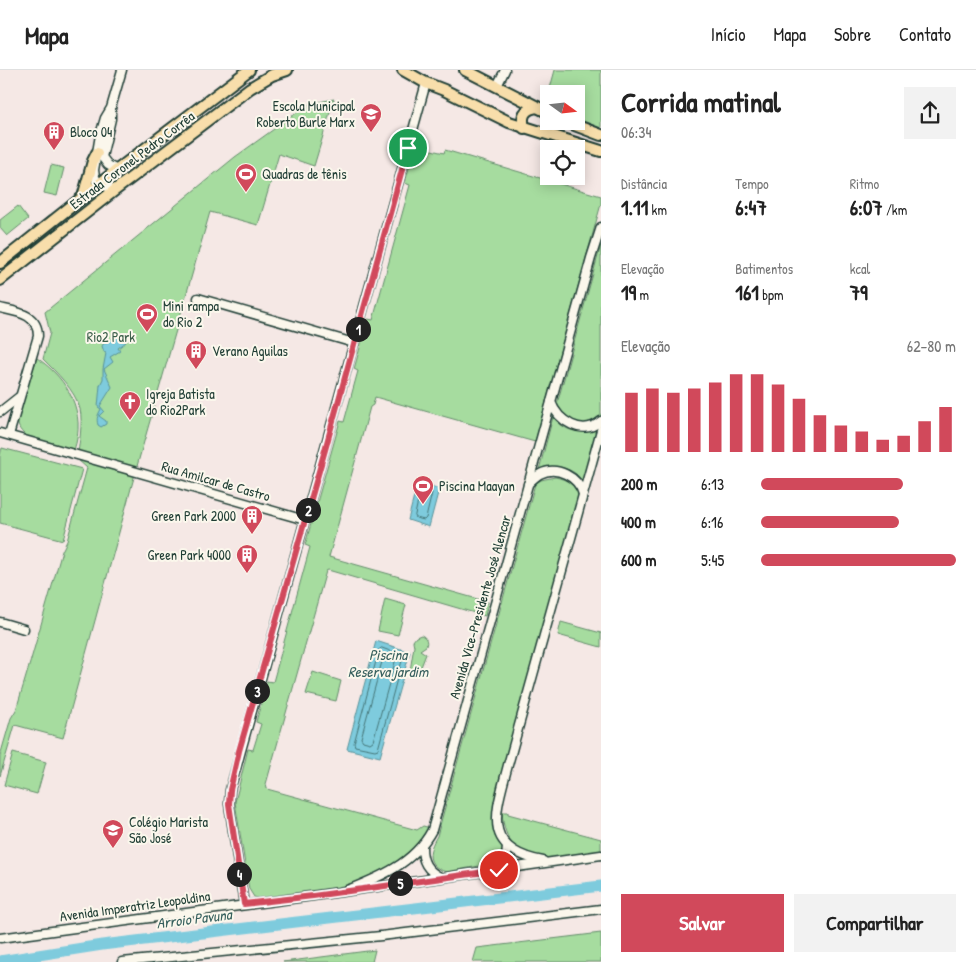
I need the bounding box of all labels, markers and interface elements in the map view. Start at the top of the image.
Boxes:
text: Mapa [25,19,68,51]
text: Início [711,22,745,47]
text: Mapa [773,22,806,47]
text: Sobre [834,22,871,47]
text: Contato [899,22,951,47]
text: Corrida matinal [621,83,781,121]
north arrow [540,85,585,130]
map controls [540,85,585,185]
button: share [904,87,956,139]
place label: Escola Municipal Roberto Burle Marx [257,96,355,131]
school or university icon: Escola Municipal Roberto Burle Marx [359,102,383,133]
street label: Estrada Coronel Pedro Corrêa [65,106,198,213]
building icon: Bloco 04 [42,120,66,151]
text: 06:34 [621,121,651,143]
place label: Bloco 04 [70,122,112,141]
pin [387,127,429,169]
icon: arrive [394,134,422,162]
button: locate [540,140,585,185]
sports icon: Quadras de tênis [234,162,258,193]
place label: Quadras de tênis [262,164,347,183]
text: Distância [621,174,667,193]
text: Tempo [735,174,769,193]
text: Ritmo [850,174,879,193]
text: 1.11 [621,193,648,222]
text: 6:47 [735,193,767,222]
text: 6:07 [850,193,883,222]
text: km [648,200,667,219]
text: /km [883,200,907,219]
text: Elevação [621,259,664,278]
text: Batimentos [735,259,793,278]
text: kcal [850,259,870,278]
text: 19 [621,278,636,307]
text: 161 [735,278,759,307]
text: 79 [850,278,868,307]
text: m [636,285,649,304]
text: bpm [759,285,783,304]
place label: Mini rampa do Rio 2 [163,296,220,331]
sports icon: Mini rampa do Rio 2 [135,302,159,333]
pin: 1 [346,316,370,342]
text: 1 [356,320,361,339]
park label: Rio2 Park [87,327,135,346]
text: Elevação [621,335,670,357]
text: 62–80 m [907,335,956,357]
building icon: Verano Aguilas [184,339,208,370]
place label: Verano Aguilas [212,341,288,361]
place label: Igreja Batista do Rio2Park [146,384,215,419]
church icon: Igreja Batista do Rio2Park [118,390,142,421]
street label: Rua Amilcar de Castro [160,456,273,505]
text: 200 m [621,473,657,495]
text: 6:13 [701,473,724,495]
sports icon: Piscina Maayan [411,474,435,505]
place label: Piscina Maayan [439,476,515,496]
pin: 2 [296,498,320,522]
text: 2 [305,501,312,520]
building icon: Green Park 2000 [240,504,264,535]
place label: Green Park 2000 [151,506,236,525]
text: 400 m [621,511,656,533]
text: 6:16 [701,511,723,533]
street label: Avenida Vice-Presidente José Alencar [444,512,515,701]
building icon: Green Park 4000 [235,543,259,574]
place label: Green Park 4000 [147,545,231,564]
text: 600 m [621,549,656,571]
text: 5:45 [701,549,724,571]
water label: Piscina Reserva jardim [348,644,429,682]
pin: 3 [244,678,270,704]
text: 3 [254,682,261,701]
place label: Colégio Marista São José [129,812,208,847]
school or university icon: Colégio Marista São José [101,818,125,849]
pin [478,849,520,891]
icon: check [485,856,513,884]
pin: 4 [226,862,252,886]
text: 4 [237,865,242,884]
pin: 5 [388,870,412,896]
text: 5 [398,874,403,893]
street label: Avenida Imperatriz Leopoldina [59,885,212,926]
button: Salvar [621,894,784,952]
button: Compartilhar [794,894,956,952]
water label: Arroio Pavuna [155,903,235,934]

